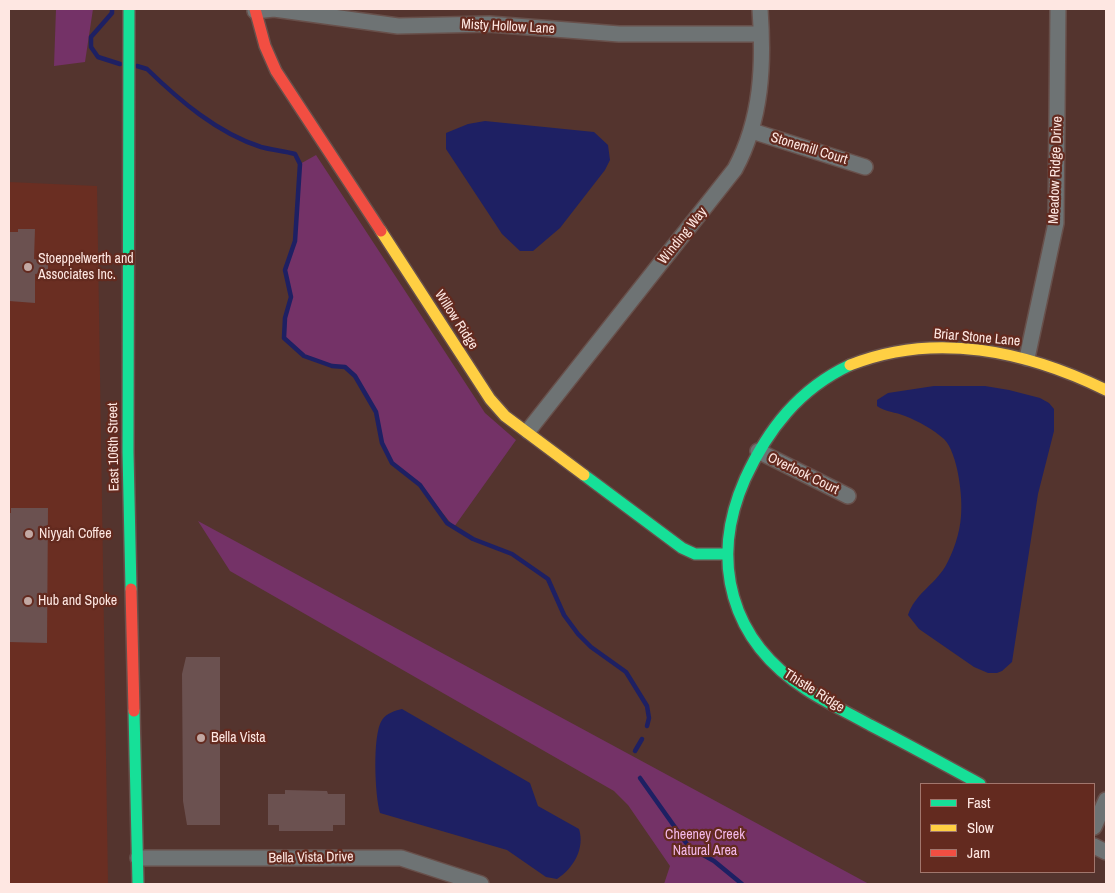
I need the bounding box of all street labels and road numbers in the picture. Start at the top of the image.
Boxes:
street label: Misty Hollow Lane [461,16,555,38]
street label: Meadow Ridge Drive [1046,116,1066,224]
street label: Stonemill Court [769,129,849,169]
street label: Winding Way [655,204,711,268]
street label: Willow Ridge [431,287,481,353]
street label: Briar Stone Lane [933,326,1021,350]
street label: East 106th Street [105,403,123,491]
street label: Overlook Court [765,450,841,498]
street label: Thistle Ridge [781,666,847,716]
street label: Bella Vista Drive [268,849,354,867]

